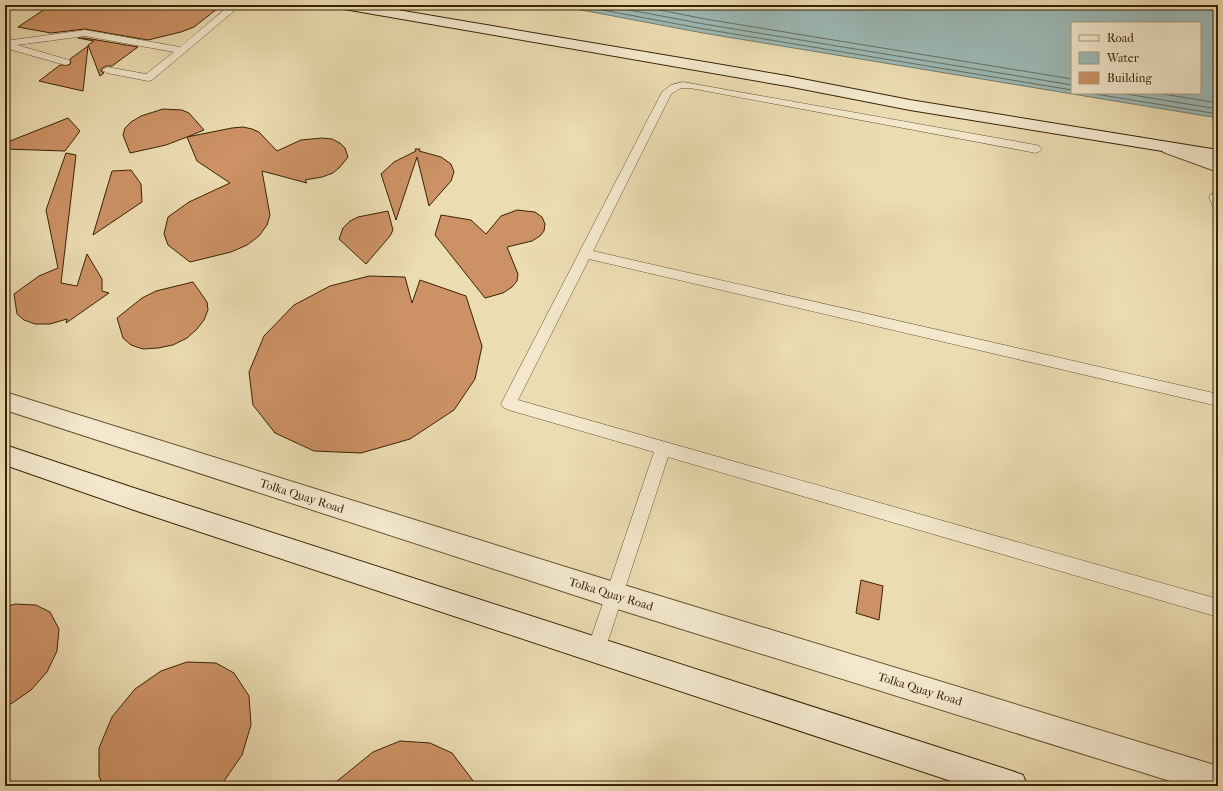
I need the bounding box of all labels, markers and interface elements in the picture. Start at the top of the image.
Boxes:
legend [1071,22,1201,94]
text: Road [1107,31,1134,45]
text: Water [1106,51,1140,65]
text: Building [1107,71,1152,85]
street label: Tolka Quay Road [258,476,346,516]
street label: Tolka Quay Road [567,574,655,614]
street label: Tolka Quay Road [876,669,964,709]

